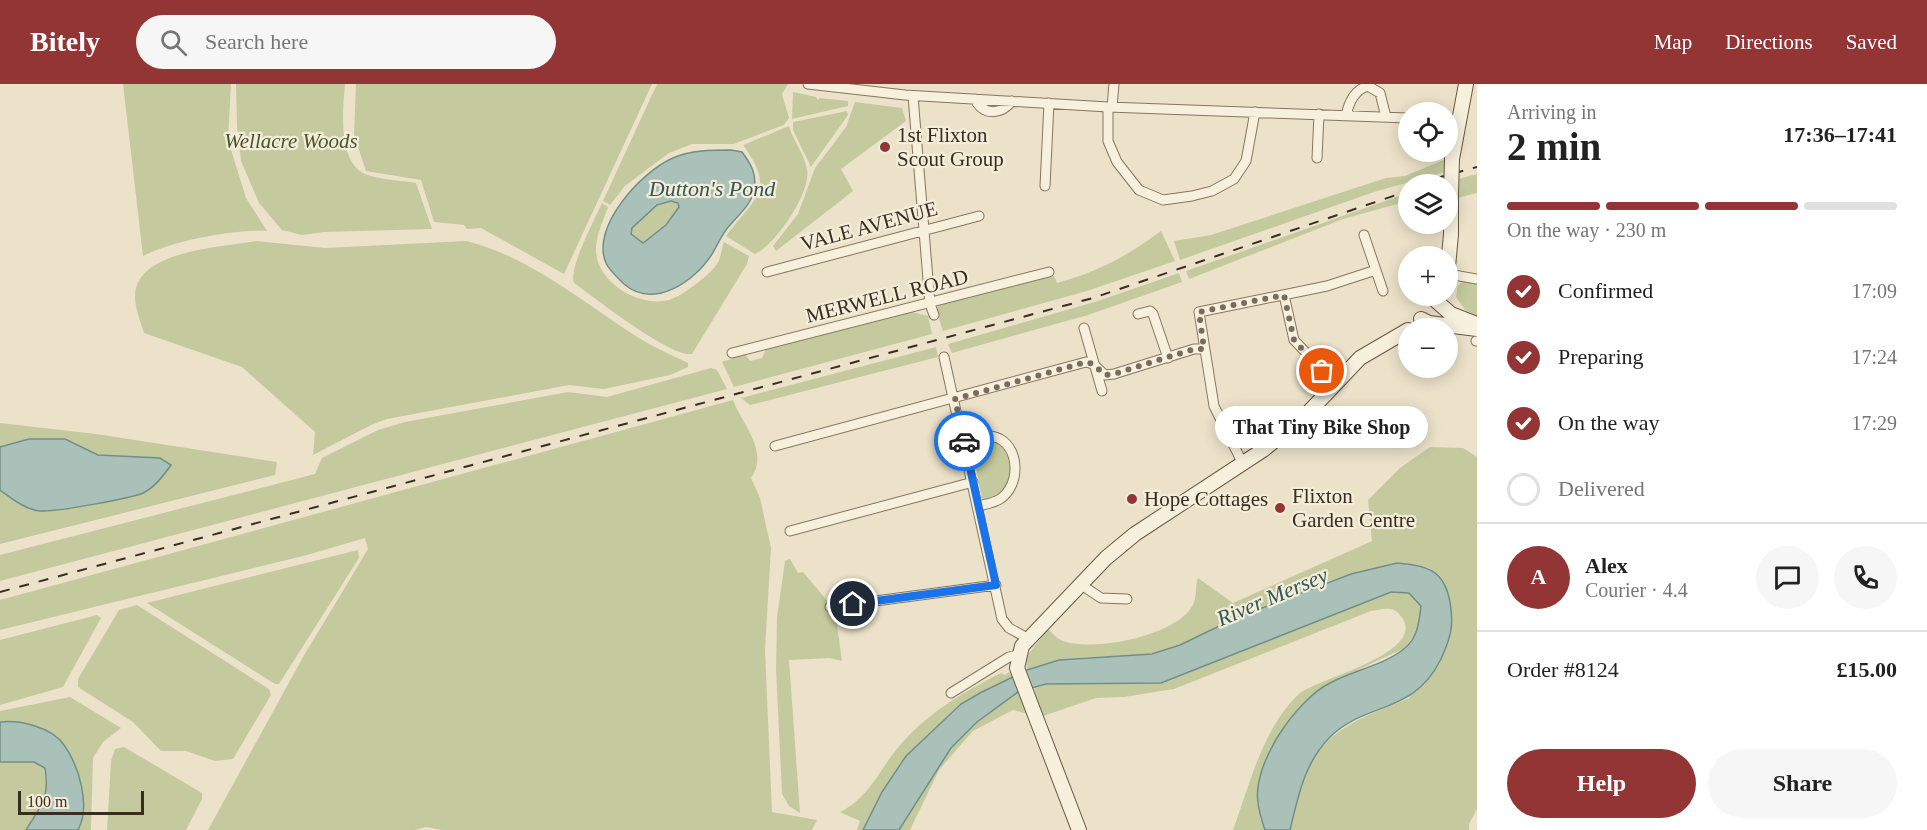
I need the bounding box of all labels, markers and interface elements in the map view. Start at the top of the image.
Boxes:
search box [136,15,556,69]
text: Bitely [30,26,100,57]
icon: search [157,26,190,59]
text: Search here [205,29,308,54]
text: Map [1654,30,1692,54]
text: Directions [1725,30,1813,54]
text: Saved [1846,30,1897,54]
text: Arriving in [1507,101,1596,123]
map controls [1398,102,1458,378]
button: locate [1398,102,1458,162]
text: 17:36–17:41 [1783,122,1897,147]
place label: 1st Flixton Scout Group [897,123,1004,171]
text: 2 min [1507,125,1601,168]
park label: Wellacre Woods [224,129,358,153]
marker: 1st Flixton Scout Group [878,140,892,154]
button: layers [1398,174,1458,234]
water label: Dutton's Pond [648,176,776,201]
street label: VALE AVENUE [798,196,940,256]
text: On the way · 230 m [1507,219,1666,241]
button: + [1398,246,1458,306]
street label: MERWELL ROAD [803,264,971,328]
icon: check [1507,275,1540,308]
text: Confirmed [1558,278,1653,303]
text: 17:09 [1851,280,1897,302]
button: − [1398,318,1458,378]
icon: check [1507,341,1540,374]
text: Preparing [1558,344,1644,369]
pin [1296,345,1347,396]
text: 17:24 [1851,346,1897,368]
icon: bag [1305,354,1338,387]
callout: That Tiny Bike Shop [1216,407,1428,449]
icon: check [1507,407,1540,440]
text: On the way [1558,410,1659,435]
courier [934,411,994,471]
text: 17:29 [1851,412,1897,434]
text: That Tiny Bike Shop [1233,416,1410,438]
icon: car [948,425,981,458]
text: Delivered [1558,476,1645,501]
place label: Flixton Garden Centre [1292,484,1415,532]
place label: Hope Cottages [1144,487,1268,511]
marker: Hope Cottages [1125,492,1139,506]
marker: Flixton Garden Centre [1273,501,1287,515]
button: chat [1756,546,1819,609]
button: phone [1834,546,1897,609]
text: Alex [1585,553,1628,578]
water label: River Mersey [1212,562,1332,631]
text: A [1531,564,1546,589]
pin [827,578,878,629]
text: Courier · 4.4 [1585,579,1688,601]
icon: home [836,587,869,620]
text: Order #8124 [1507,657,1619,682]
text: £15.00 [1837,657,1897,682]
button: Help [1507,749,1696,818]
button: Share [1708,749,1897,818]
scale bar [18,788,144,816]
text: 100 m [27,793,67,810]

